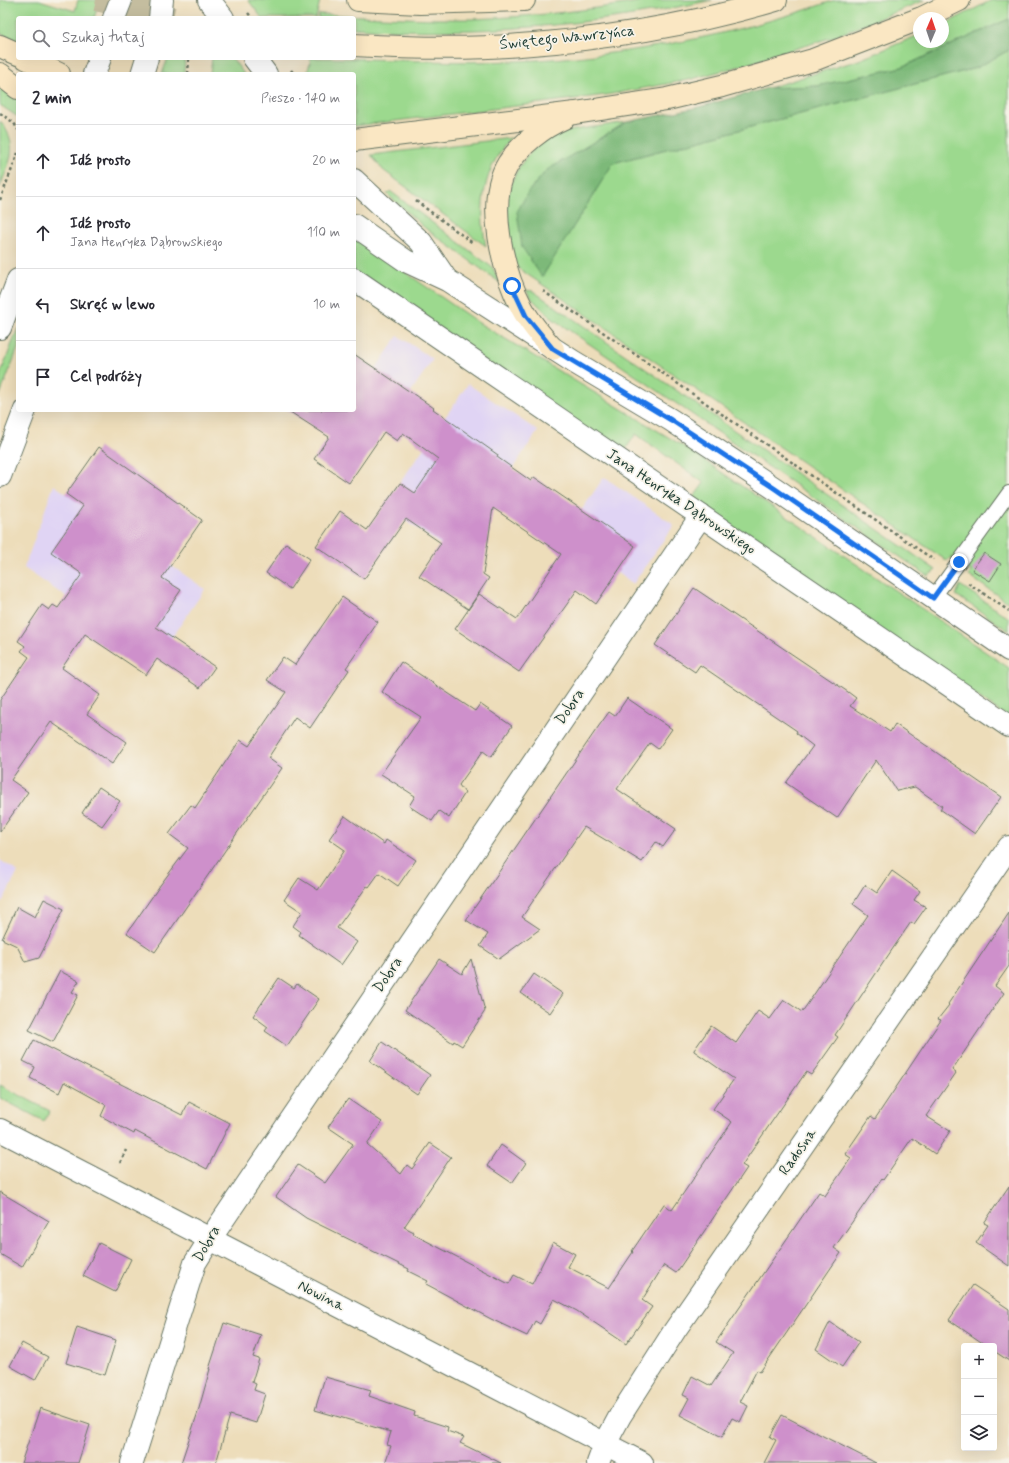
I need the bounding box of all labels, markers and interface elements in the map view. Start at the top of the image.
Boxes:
north arrow [913,12,949,48]
search box [16,16,356,60]
street label: Świętego Wawrzyńca [498,20,636,56]
icon: search [30,27,52,49]
text: Szukaj tutaj [62,28,145,48]
text: 2 min [32,87,72,109]
text: Pieszo · 140 m [261,90,340,107]
icon: ahead [32,150,54,172]
text: Idź prosto [70,151,131,171]
text: 20 m [312,152,340,169]
text: Idź prosto [70,214,131,234]
icon: ahead [32,222,54,244]
text: 110 m [307,224,340,241]
text: Jana Henryka Dąbrowskiego [70,234,223,251]
route start [503,277,521,295]
icon: left [32,294,54,316]
text: Skręć w lewo [70,295,155,315]
text: 10 m [313,296,340,313]
icon: arrive [32,366,54,388]
text: Cel podróży [70,367,142,387]
street label: Jana Henryka Dąbrowskiego [602,444,760,560]
route end [950,553,968,571]
street label: Dobra [551,685,589,729]
street label: Dobra [369,953,407,997]
street label: Radosna [775,1124,822,1179]
street label: Dobra [189,1222,225,1266]
street label: Nowina [294,1276,349,1317]
map controls [961,1343,997,1451]
button: + [961,1343,997,1379]
button: − [961,1379,997,1415]
button: layers [961,1415,997,1451]

